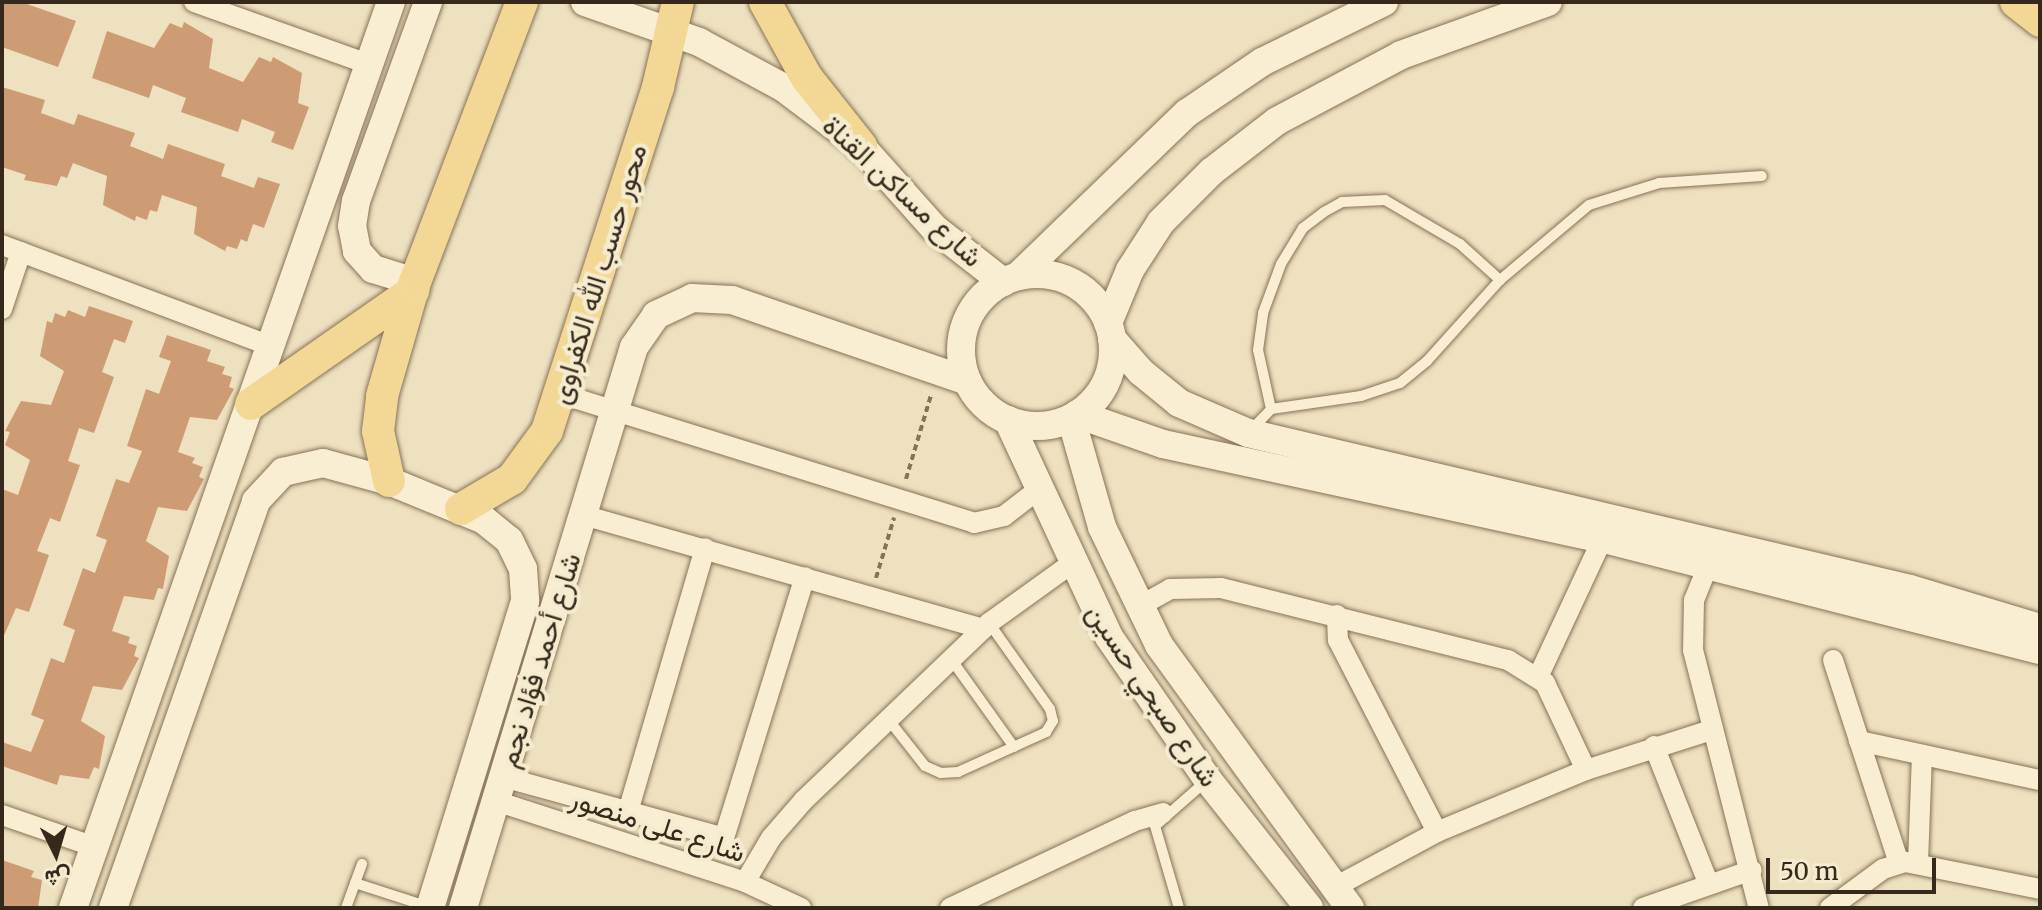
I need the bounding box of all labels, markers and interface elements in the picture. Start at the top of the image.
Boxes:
street label: شارع مساكن القناة [816,108,990,274]
street label: محور حسب الله الكفراوى [542,140,654,408]
street label: شارع أحمد فؤاد نجم [490,549,588,771]
street label: شارع صبحي حسين [1079,597,1227,793]
street label: شارع على منصور [566,781,750,869]
north arrow [16,814,96,894]
scale bar [1770,842,1940,892]
text: 50 m [1780,856,1839,887]
text: ش [44,863,72,893]

